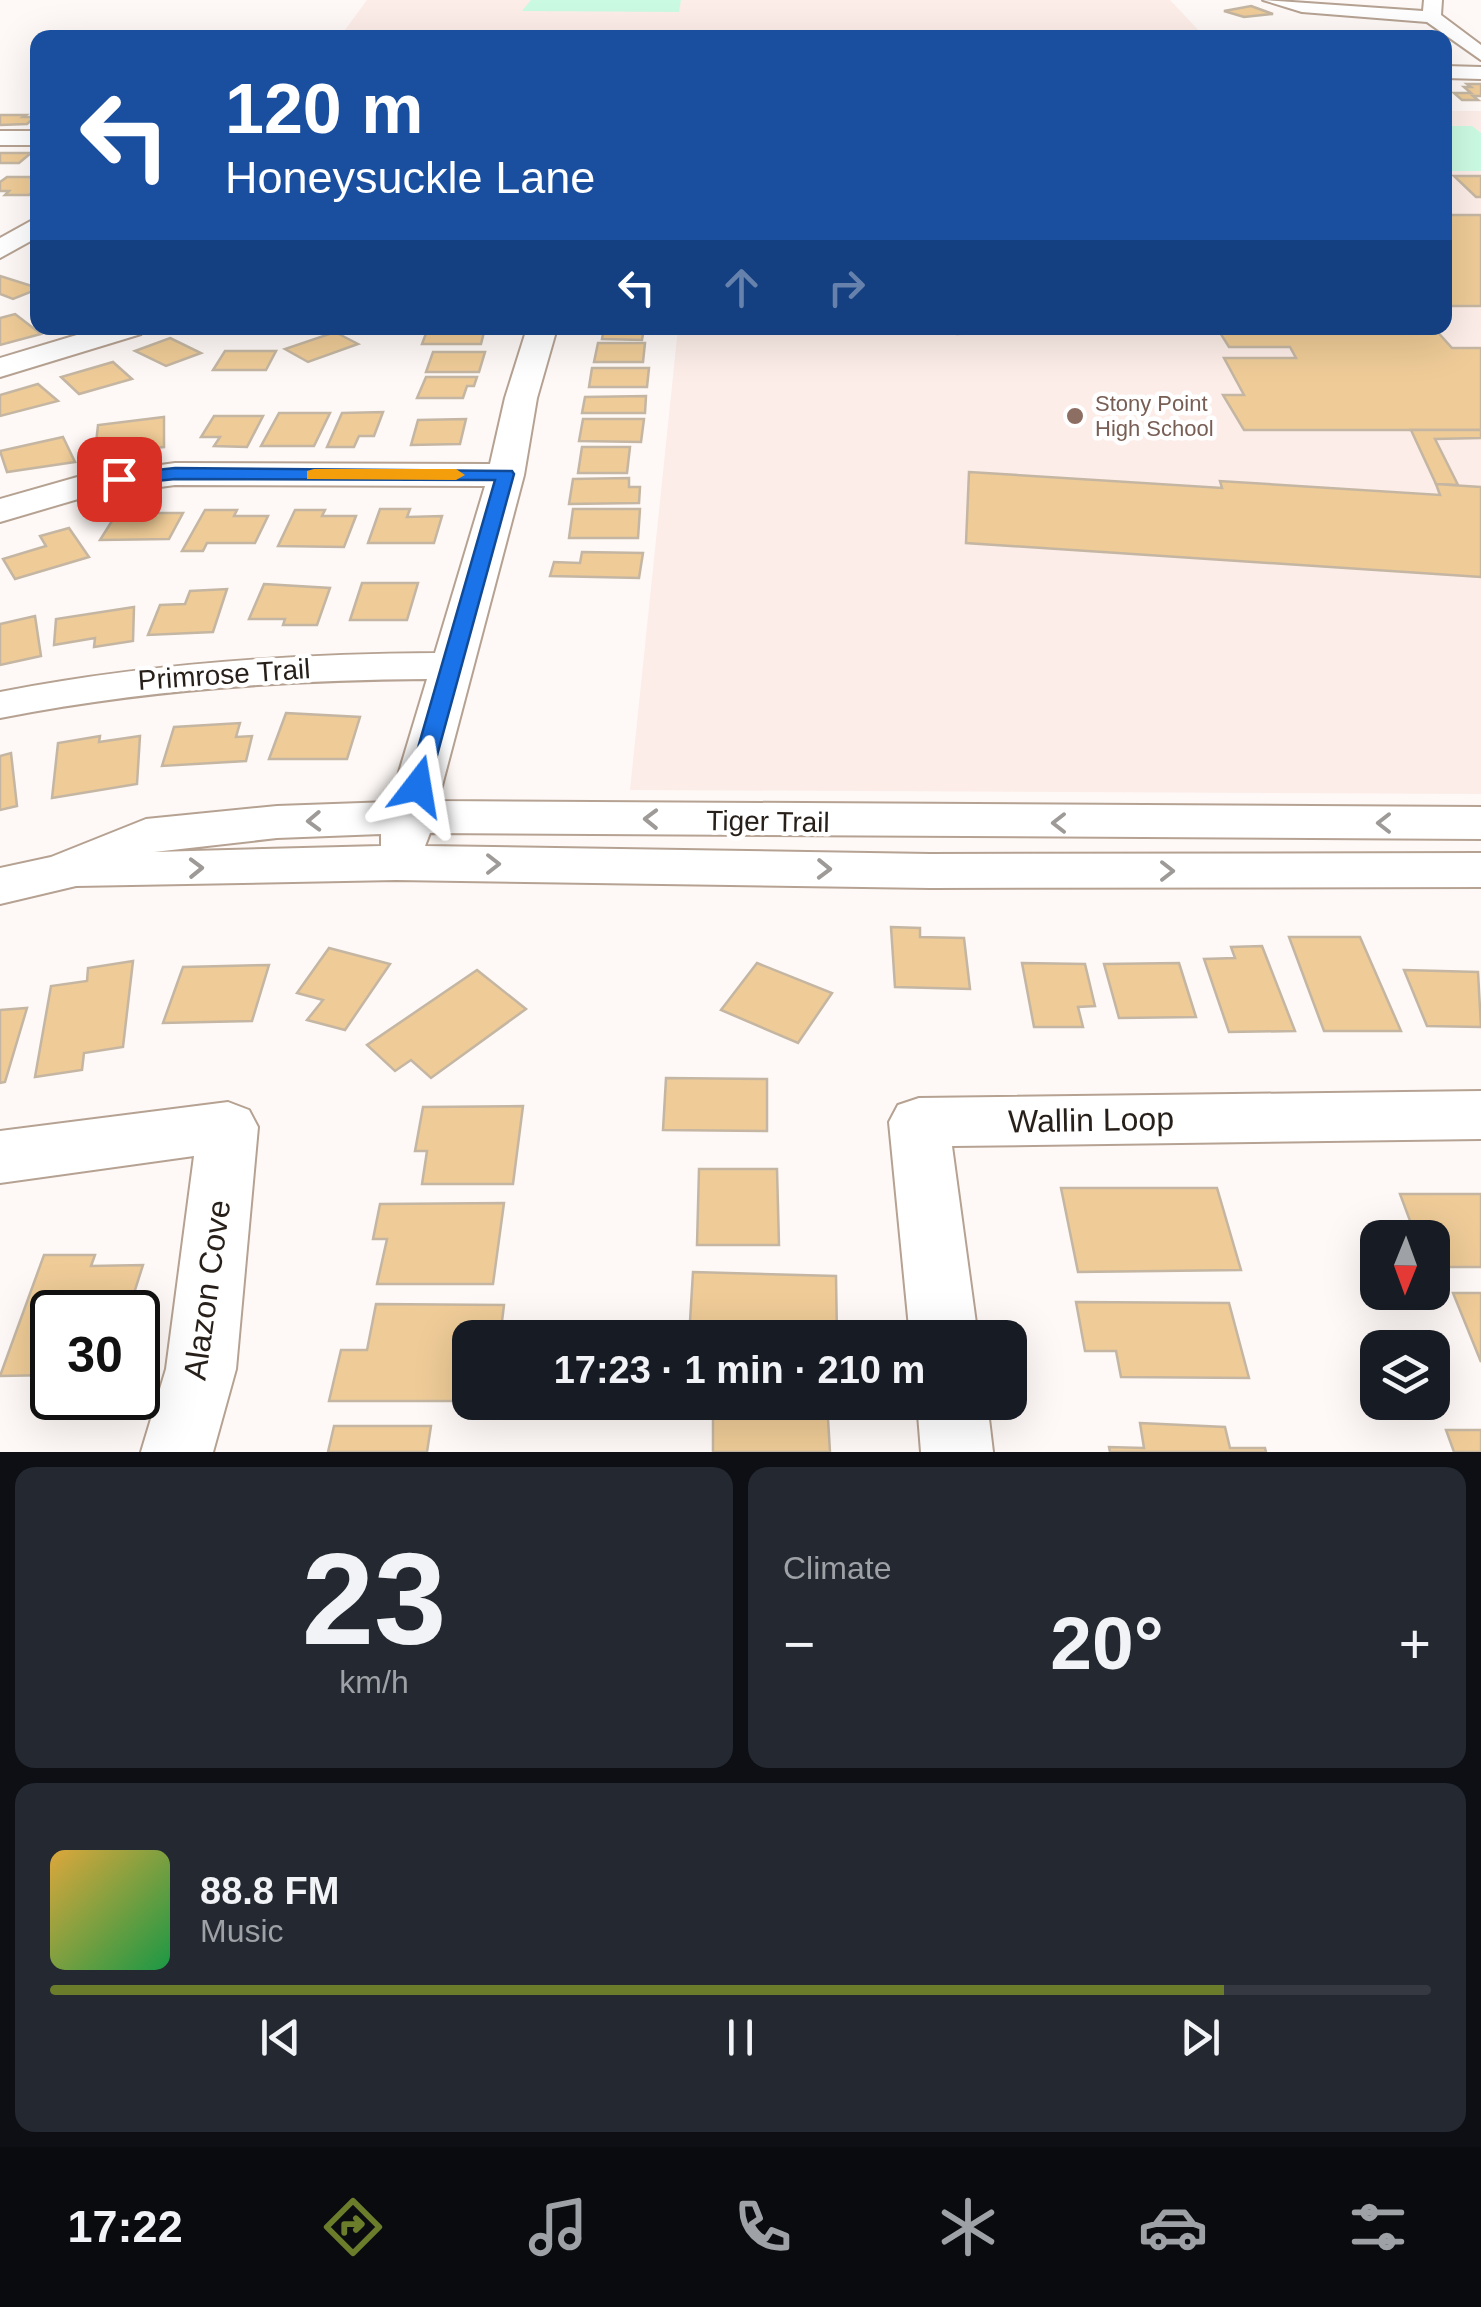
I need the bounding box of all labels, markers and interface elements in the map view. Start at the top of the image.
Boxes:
icon: left [60,70,190,200]
text: 120 m [225,70,423,148]
text: Honeysuckle Lane [225,152,595,203]
icon: left [609,260,664,315]
icon: ahead [714,260,769,315]
icon: right [819,260,874,315]
place label: Stony Point High School [1095,391,1214,441]
marker: Stony Point High School [1064,405,1086,427]
pin [77,437,162,522]
icon: arrive [92,452,147,507]
street label: Primrose Trail [137,653,311,696]
position arrow [366,734,470,838]
street label: Tiger Trail [706,805,830,838]
one-way arrow [643,808,658,830]
one-way arrow [305,810,321,831]
one-way arrow [1050,812,1066,834]
one-way arrow [1375,812,1390,834]
one-way arrow [486,853,502,875]
one-way arrow [188,858,204,879]
one-way arrow [817,858,833,879]
one-way arrow [1160,860,1176,882]
street label: Wallin Loop [1008,1101,1174,1139]
street label: Alazon Cove [177,1198,237,1382]
north arrow [1360,1220,1450,1310]
map controls [1360,1220,1450,1420]
speed limit sign: 30 [30,1290,160,1420]
button: layers [1360,1330,1450,1420]
text: 17:23 · 1 min · 210 m [554,1349,925,1391]
text: 23 [302,1526,446,1672]
text: Climate [783,1550,891,1586]
text: 20° [1050,1601,1164,1685]
text: − [783,1613,815,1675]
text: + [1399,1613,1431,1675]
text: km/h [339,1664,409,1700]
text: 88.8 FM [200,1870,339,1912]
text: Music [200,1913,284,1949]
icon: previous [253,2010,308,2065]
icon: pause [713,2010,768,2065]
icon: next [1173,2010,1228,2065]
icon: directions [318,2192,388,2262]
icon: music [523,2192,593,2262]
icon: phone [728,2192,798,2262]
icon: climate [933,2192,1003,2262]
icon: car [1138,2192,1208,2262]
icon: filters [1343,2192,1413,2262]
text: 17:22 [68,2201,183,2252]

